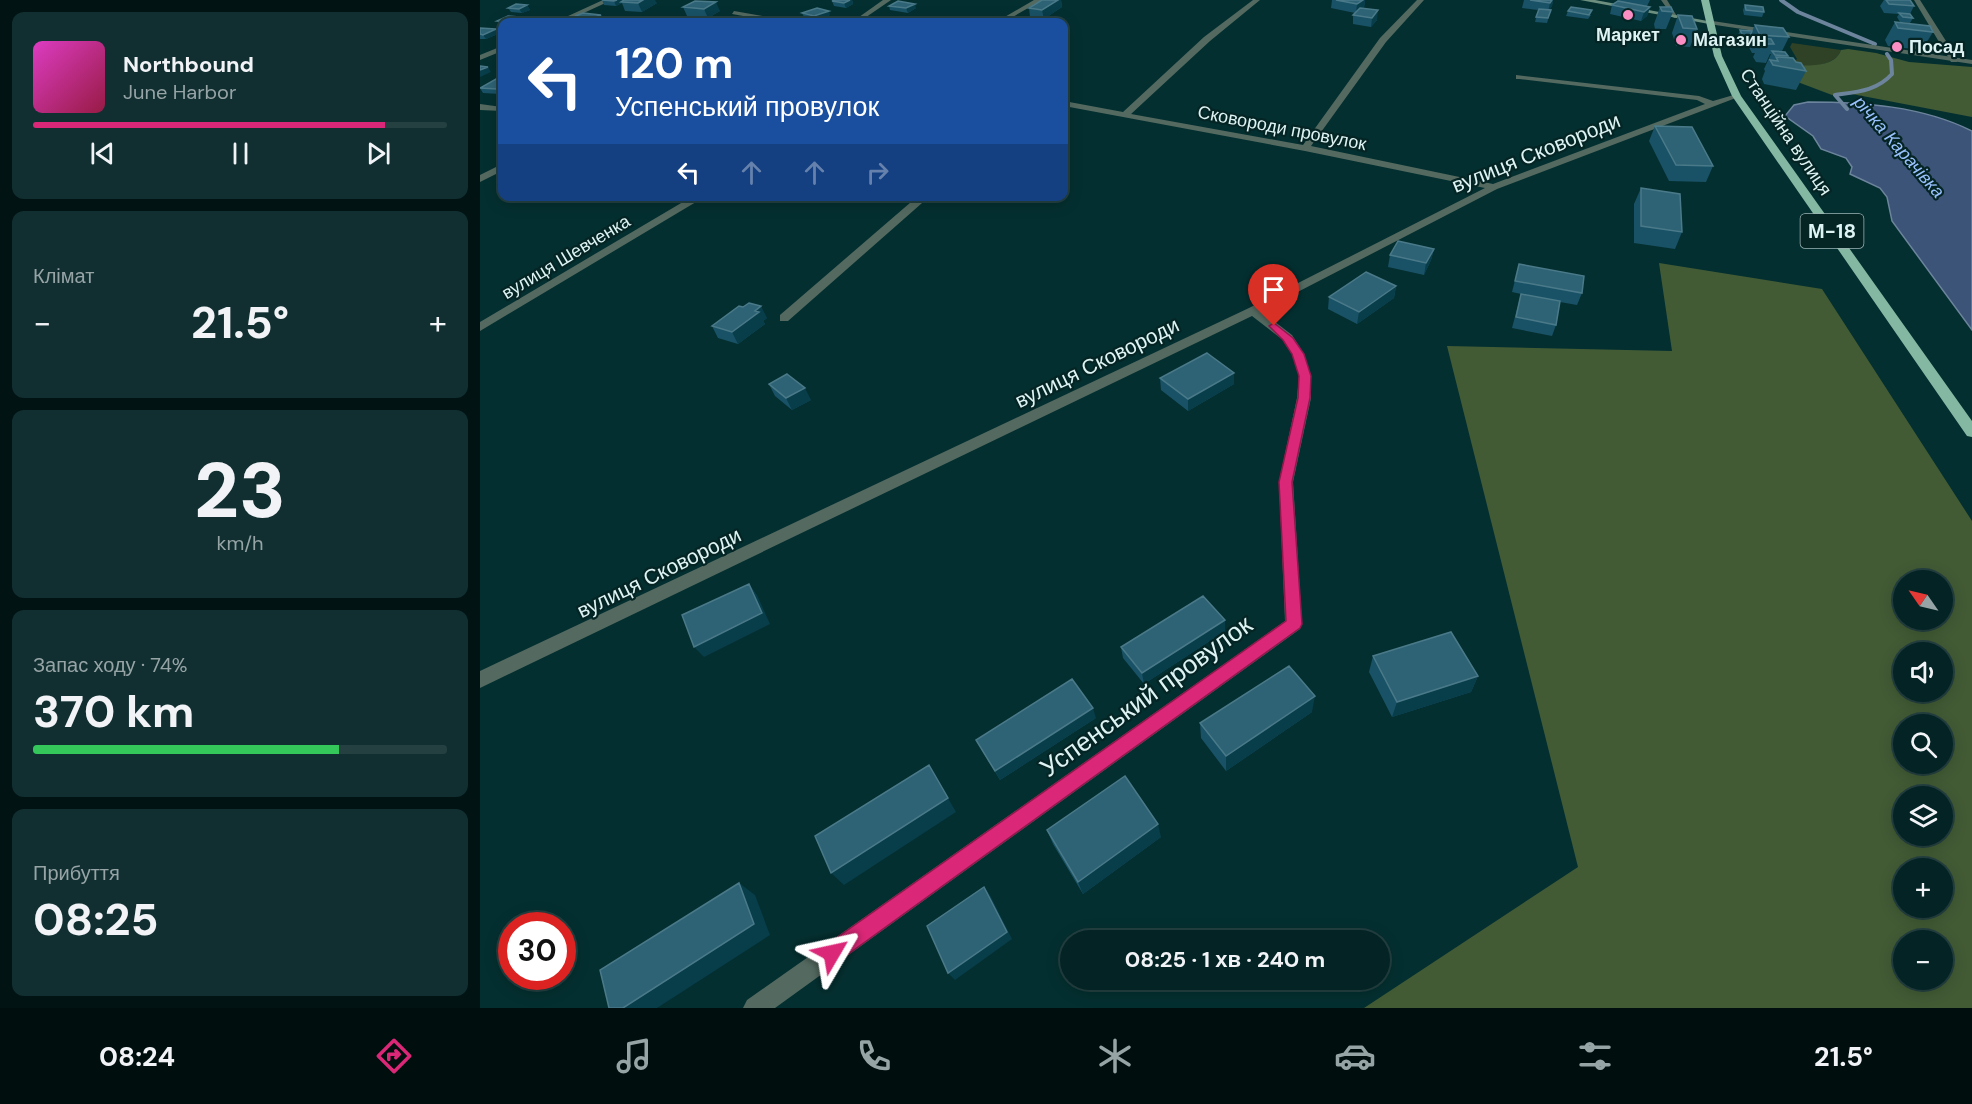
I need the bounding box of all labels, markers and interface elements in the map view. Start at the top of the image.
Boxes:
marker: Маркет [1621,8,1635,22]
place label: Маркет [1596,23,1660,47]
place label: Магазин [1693,28,1767,52]
marker: Магазин [1674,33,1688,47]
place label: Посад [1909,35,1965,59]
text: 120 m [615,36,733,91]
marker: Посад [1890,40,1904,54]
icon: left [516,42,594,120]
text: Northbound [123,50,254,79]
street label: Станційна вулиця [1735,64,1837,200]
text: June Harbor [123,79,236,105]
text: Успенський провулок [615,89,879,124]
water label: річка Карачівка [1847,90,1950,203]
street label: Сковороди провулок [1196,100,1369,156]
street label: вулиця Сковороди [1448,106,1624,200]
icon: previous [86,137,119,170]
icon: pause [224,137,257,170]
icon: next [362,137,395,170]
icon: left [672,156,705,189]
icon: ahead [735,156,768,189]
icon: ahead [798,156,831,189]
icon: right [861,156,894,189]
street label: вулиця Шевченка [497,209,636,305]
road number: М-18 [1800,214,1864,248]
text: Клімат [33,263,94,289]
pin [1248,264,1299,326]
icon: arrive [1257,273,1290,306]
text: 21.5° [191,293,289,352]
text: − [33,301,51,344]
text: + [429,301,447,344]
street label: вулиця Сковороди [1010,311,1184,415]
text: 23 [194,440,286,541]
street label: вулиця Сковороди [572,521,746,625]
text: km/h [216,530,264,556]
north arrow [1893,570,1953,630]
map controls [1893,570,1953,990]
street label: Успенський провулок [1033,607,1259,785]
button: sound [1893,642,1953,702]
text: Запас ходу · 74% [33,652,188,678]
text: 370 km [33,682,194,741]
button: search [1893,714,1953,774]
button: layers [1893,786,1953,846]
button: + [1893,858,1953,918]
text: Прибуття [33,860,120,886]
text: 08:25 [33,890,159,949]
speed limit sign: 30 [498,912,576,990]
position arrow [800,921,864,985]
button: − [1893,930,1953,990]
text: 08:25 · 1 хв · 240 m [1125,945,1325,974]
icon: directions [373,1035,415,1077]
icon: music [613,1035,655,1077]
icon: phone [853,1035,895,1077]
icon: climate [1094,1035,1136,1077]
icon: car [1334,1035,1376,1077]
icon: filters [1574,1035,1616,1077]
text: 08:24 [99,1039,175,1074]
text: 21.5° [1814,1039,1873,1074]

